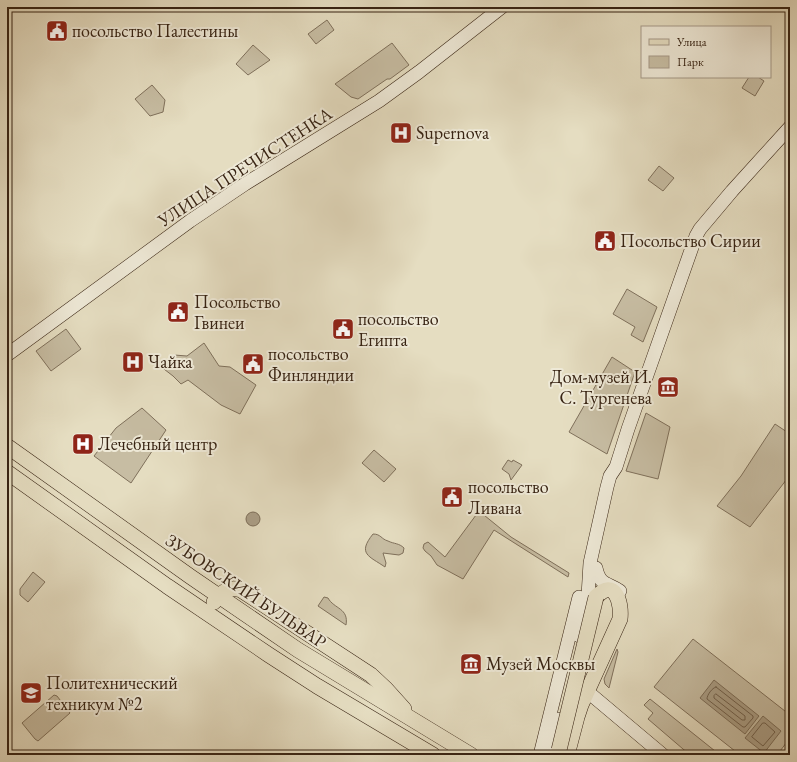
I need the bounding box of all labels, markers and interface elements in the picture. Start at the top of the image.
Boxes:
public building icon: посольство Палестины [44,18,70,44]
place label: посольство Палестины [72,19,238,42]
legend [641,26,771,78]
text: Улица [676,34,707,50]
text: Парк [677,54,704,70]
street label: УЛИЦА ПРЕЧИСТЕНКА [152,101,337,232]
hospital icon: Supernova [388,120,414,146]
place label: Supernova [416,121,490,144]
public building icon: Посольство Сирии [592,228,618,254]
place label: Посольство Сирии [620,229,761,252]
place label: Посольство Гвинеи [194,290,281,334]
public building icon: Посольство Гвинеи [165,299,191,325]
place label: посольство Египта [358,307,439,351]
public building icon: посольство Египта [330,316,356,342]
place label: посольство Финляндии [268,342,354,386]
hospital icon: Чайка [120,349,146,375]
place label: Чайка [148,350,193,373]
public building icon: посольство Финляндии [240,351,266,377]
place label: Дом-музей И. С. Тургенева [550,365,653,409]
museum icon: Дом-музей И. С. Тургенева [655,374,681,400]
hospital icon: Лечебный центр [70,431,96,457]
place label: Лечебный центр [98,432,217,455]
place label: посольство Ливана [468,475,549,519]
public building icon: посольство Ливана [439,484,465,510]
street label: ЗУБОВСКИЙ БУЛЬВАР [162,528,331,653]
museum icon: Музей Москвы [458,651,484,677]
place label: Музей Москвы [486,652,595,675]
place label: Политехнический техникум №2 [46,671,178,715]
school or university icon: Политехнический техникум №2 [18,680,44,706]

